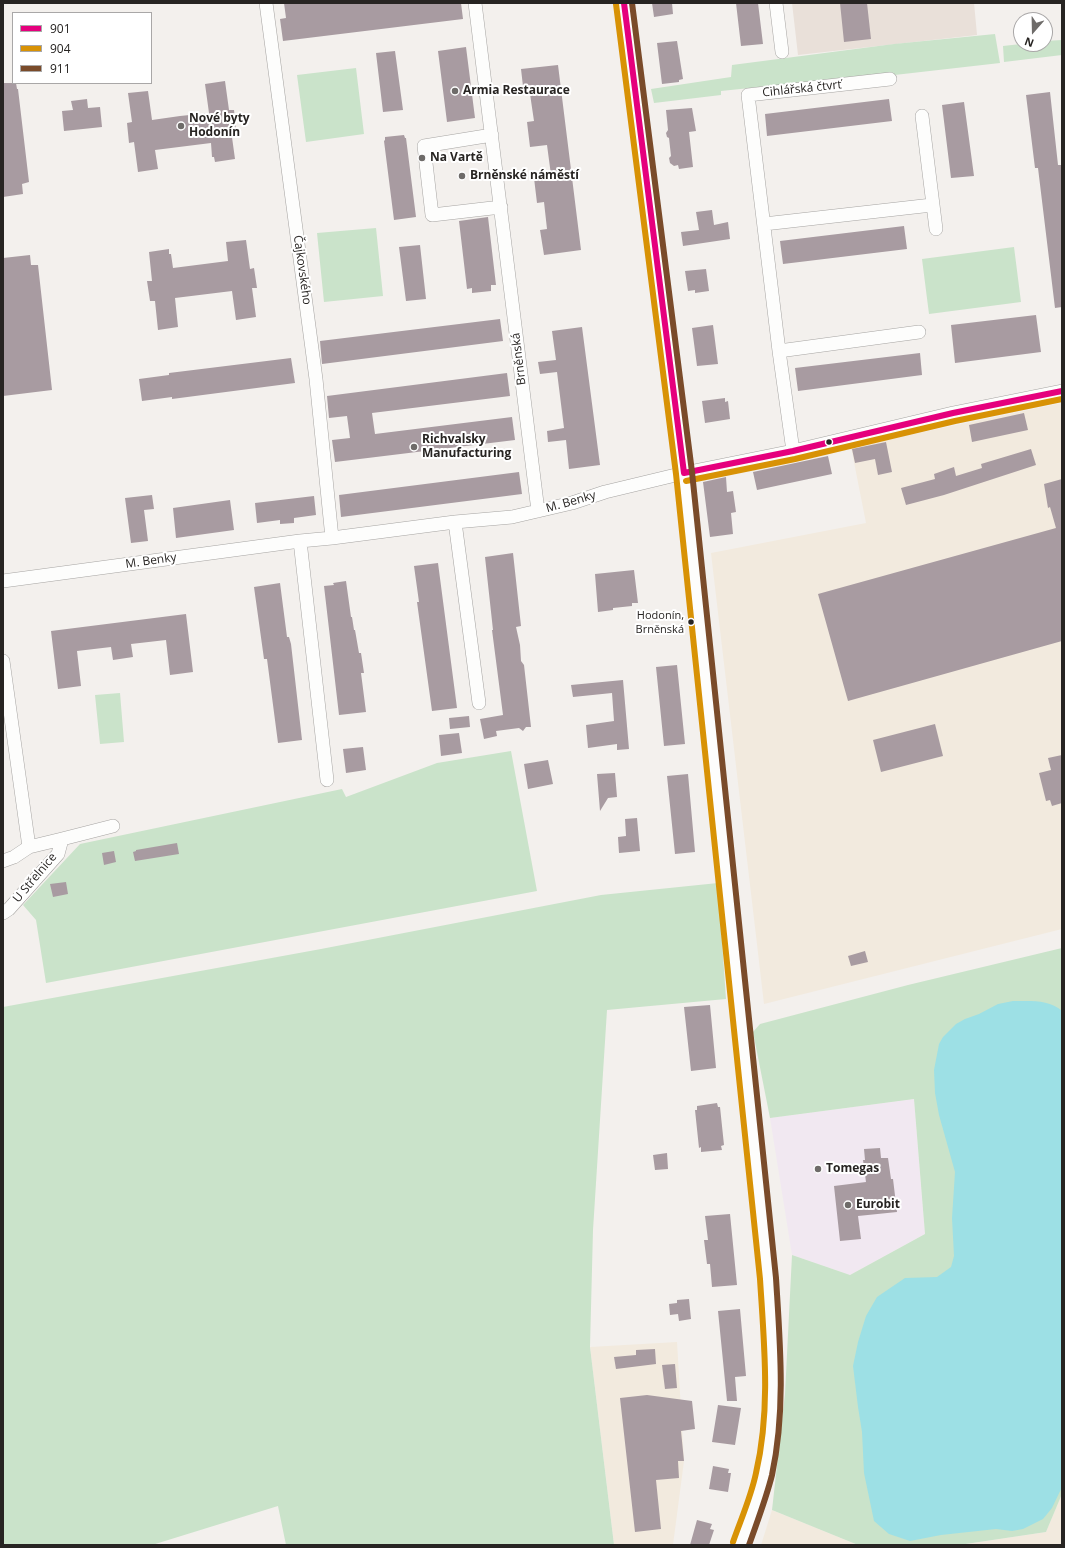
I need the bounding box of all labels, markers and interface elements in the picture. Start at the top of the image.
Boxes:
legend [12,12,152,84]
north arrow [1013,12,1053,52]
text: 901 [50,20,71,37]
text: N [1022,34,1036,51]
text: 904 [50,40,71,57]
text: 911 [50,60,71,77]
street label: Cihlářská čtvrť [762,78,842,100]
place label: Armia Restaurace [463,84,570,98]
marker: Armia Restaurace [450,86,460,96]
place label: Nové byty Hodonín [189,112,250,140]
marker: Nové byty Hodonín [176,121,186,131]
place label: Na Vartě [430,151,483,165]
marker: Na Vartě [417,153,427,163]
place label: Brněnské náměstí [470,169,579,183]
marker: Brněnské náměstí [457,171,467,181]
street label: Čajkovského [290,234,314,306]
street label: Brněnská [509,332,529,386]
place label: Richvalsky Manufacturing [422,433,511,461]
unlabelled marker [824,437,834,447]
marker: Richvalsky Manufacturing [409,442,419,452]
street label: M. Benky [544,488,598,516]
street label: M. Benky [125,550,177,572]
place label: Hodonín, Brněnská [636,609,684,635]
marker: Hodonín, Brněnská [686,617,696,627]
street label: U Střelnice [10,850,60,906]
place label: Tomegas [826,1162,879,1176]
marker: Tomegas [813,1164,823,1174]
place label: Eurobit [856,1198,900,1212]
marker: Eurobit [843,1200,853,1210]

